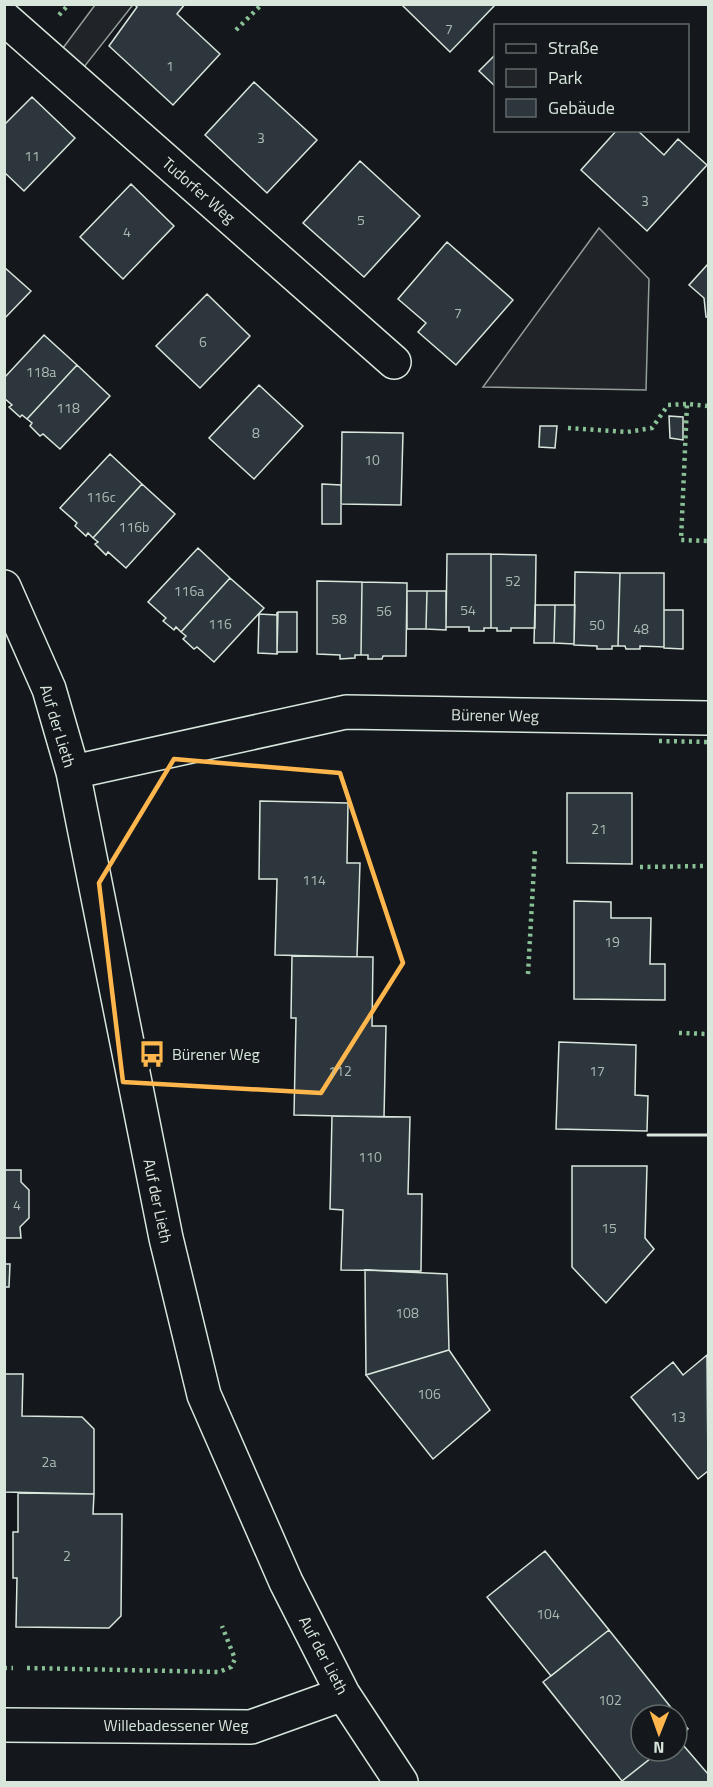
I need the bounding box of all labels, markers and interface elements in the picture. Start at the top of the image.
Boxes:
house number: 7 [445,18,453,39]
legend [494,24,689,132]
text: Straße [548,34,599,61]
house number: 1 [166,55,174,76]
text: Park [548,64,583,91]
text: Gebäude [548,94,615,121]
house number: 3 [257,127,265,148]
house number: 11 [24,145,40,166]
street label: Tudorfer Weg [157,151,241,229]
house number: 3 [641,190,649,211]
house number: 5 [357,209,365,230]
house number: 4 [123,221,131,242]
house number: 7 [454,302,462,323]
house number: 6 [199,331,207,352]
house number: 118a [26,361,56,382]
house number: 118 [56,397,80,418]
house number: 8 [252,422,260,443]
house number: 10 [364,449,380,470]
house number: 116c [86,486,116,507]
house number: 116b [119,516,149,537]
house number: 52 [505,570,521,591]
house number: 116a [174,580,204,601]
house number: 54 [460,599,476,620]
house number: 56 [376,600,392,621]
house number: 58 [331,608,347,629]
house number: 116 [208,613,232,634]
house number: 50 [589,614,605,635]
house number: 48 [633,618,649,639]
street label: Auf der Lieth [34,681,82,771]
street label: Bürener Weg [451,702,539,728]
house number: 21 [591,818,607,839]
house number: 114 [302,869,326,890]
house number: 19 [604,931,620,952]
bus stop icon: Bürener Weg [137,1039,167,1069]
place label: Bürener Weg [172,1042,260,1066]
house number: 112 [328,1060,352,1081]
house number: 17 [589,1060,605,1081]
house number: 110 [358,1146,382,1167]
street label: Auf der Lieth [137,1157,179,1245]
house number: 4 [13,1194,21,1215]
house number: 15 [601,1217,617,1238]
house number: 108 [395,1302,419,1323]
house number: 106 [417,1383,441,1404]
house number: 13 [670,1406,686,1427]
house number: 2a [42,1451,56,1472]
house number: 2 [63,1545,71,1566]
house number: 104 [536,1603,560,1624]
street label: Auf der Lieth [293,1611,355,1699]
house number: 102 [598,1689,622,1710]
north arrow [629,1703,689,1763]
street label: Willebadessener Weg [104,1713,248,1737]
text: N [653,1736,664,1760]

